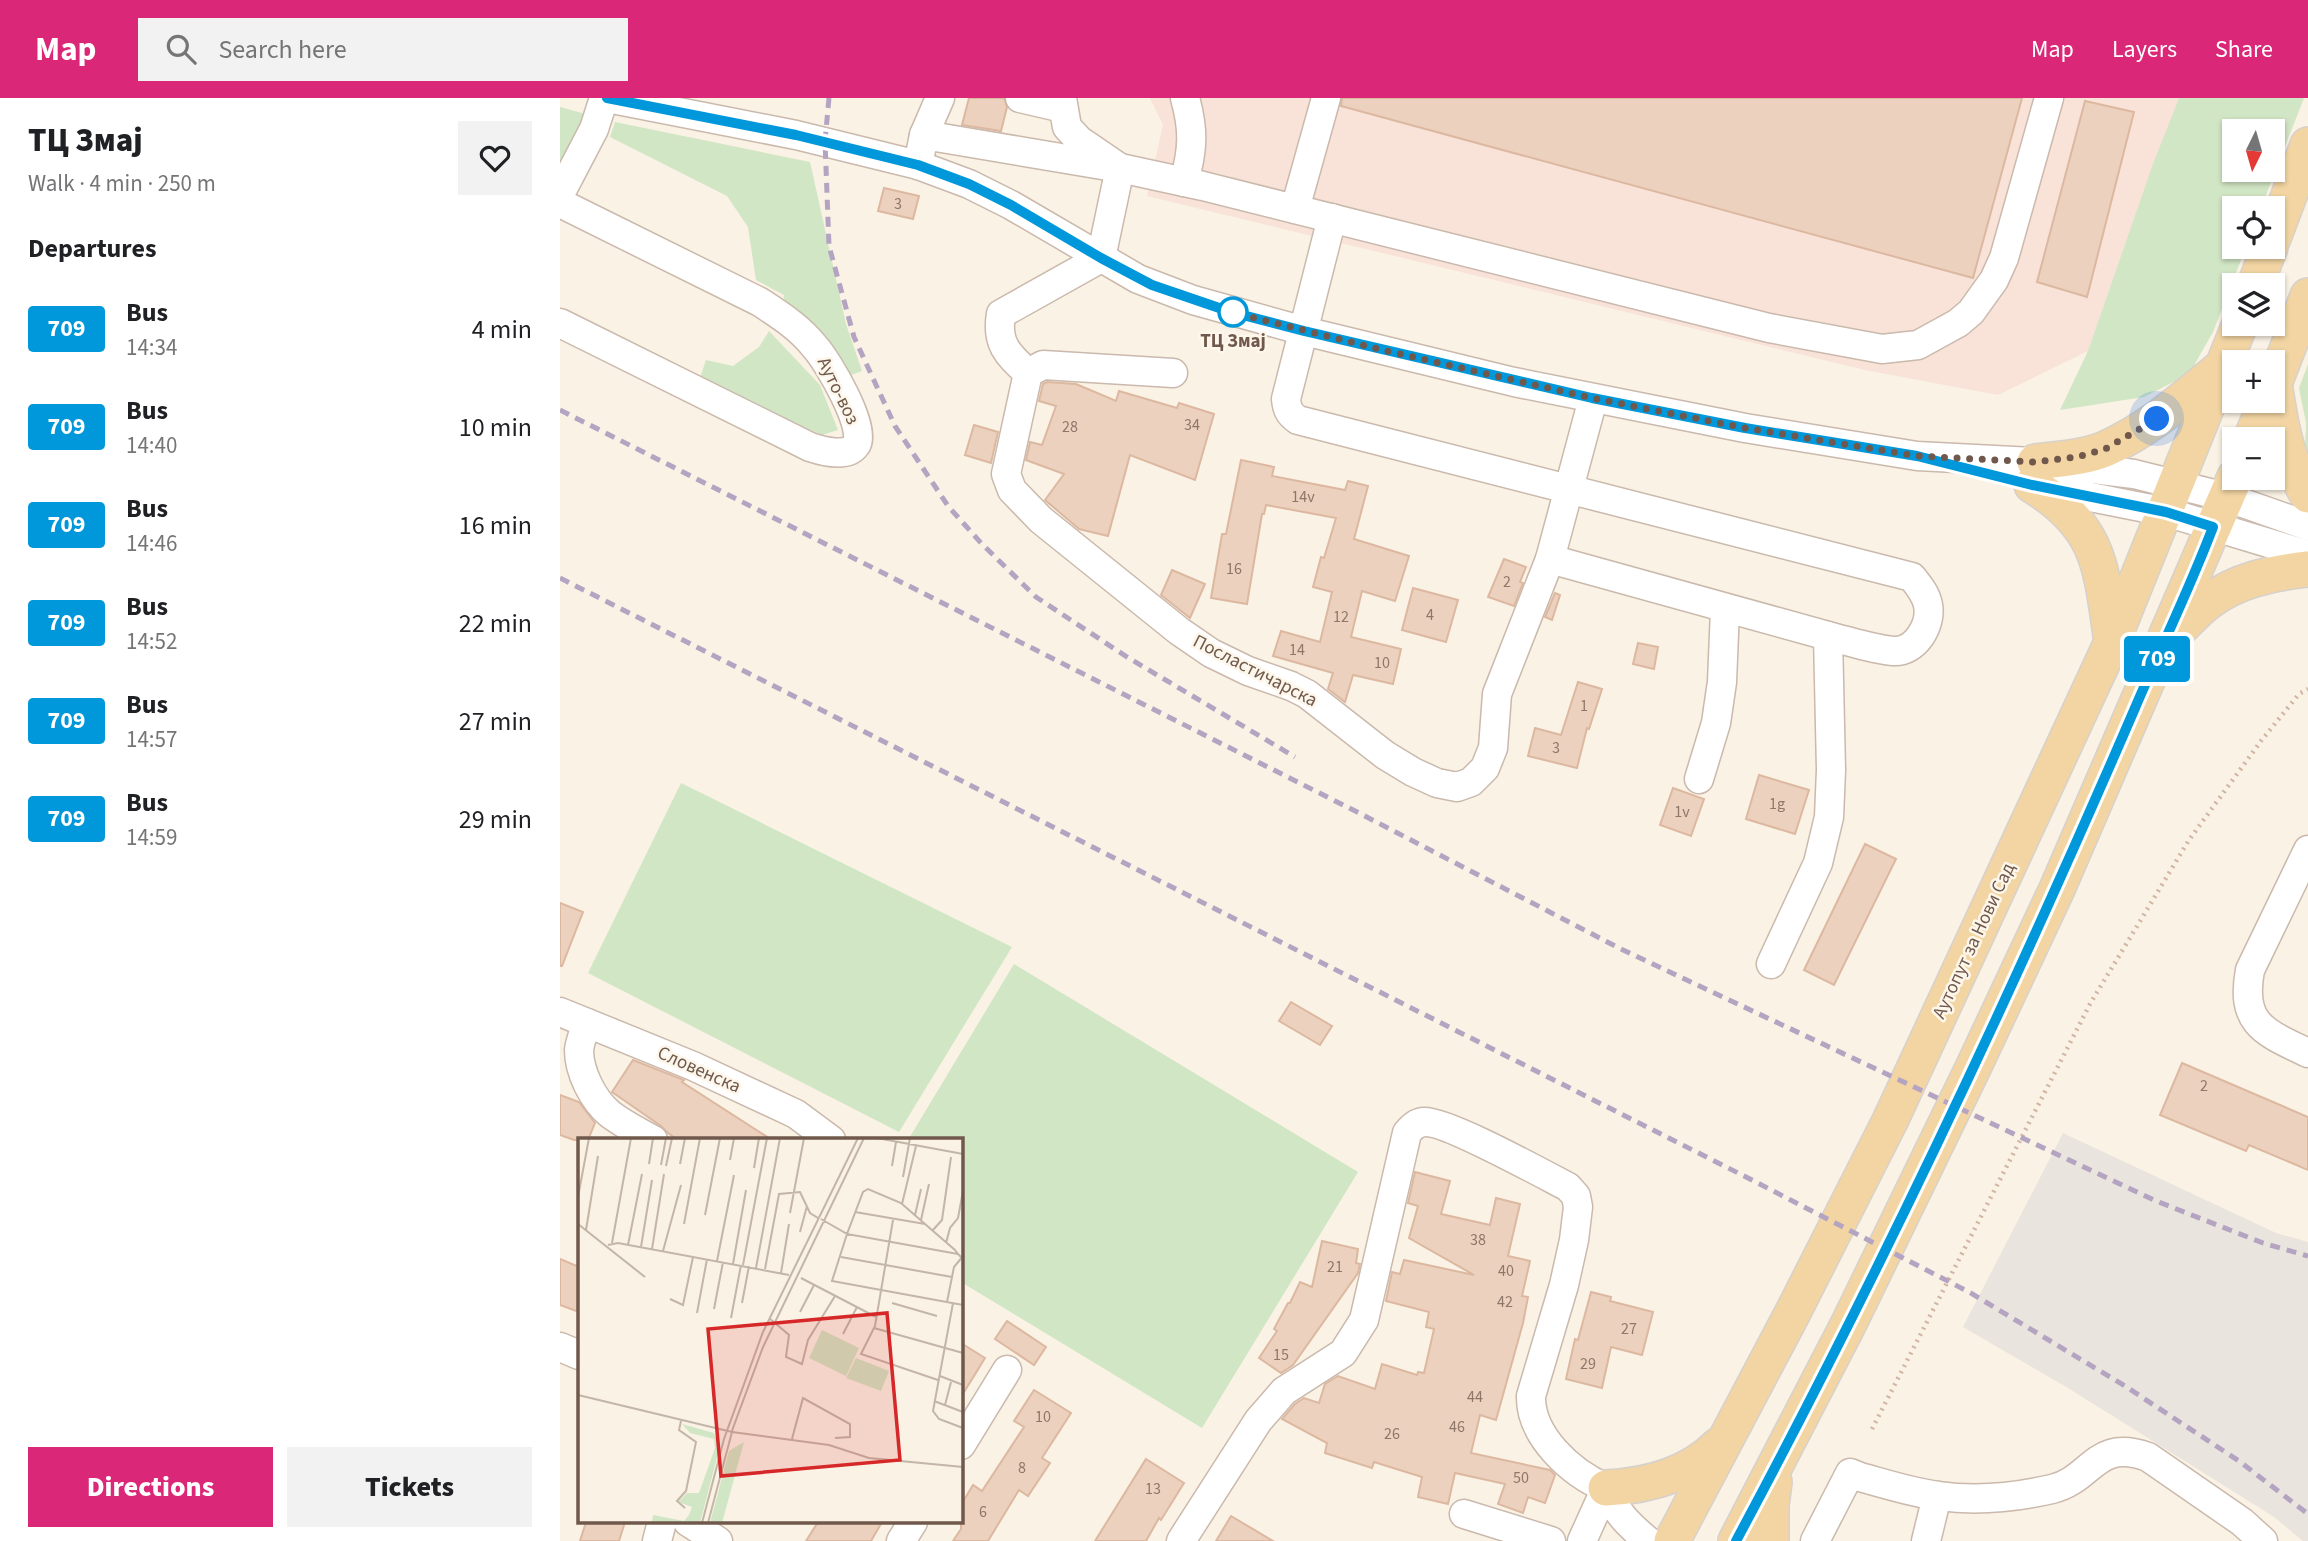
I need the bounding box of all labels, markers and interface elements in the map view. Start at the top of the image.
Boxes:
search box [138,18,628,81]
text: Map [35,26,96,73]
icon: search [162,30,200,68]
text: Search here [218,31,347,68]
text: Map [2031,32,2074,67]
text: Layers [2112,32,2177,67]
text: Share [2215,32,2273,67]
text: ТЦ Змај [28,117,143,164]
north arrow [2222,119,2286,182]
map controls [2222,119,2285,490]
button: heart [458,121,532,195]
text: Walk · 4 min · 250 m [28,167,216,200]
house number: 3 [894,193,902,215]
button: locate [2222,196,2285,259]
text: Departures [28,230,156,267]
button: layers [2222,273,2285,336]
text: Bus [126,294,168,331]
marker: ТЦ Змај [1218,297,1248,327]
text: 709 [47,311,86,346]
text: 4 min [472,311,532,348]
place label: ТЦ Змај [1200,328,1266,355]
text: 14:34 [126,331,177,364]
button: + [2222,350,2285,413]
street label: Ауто-воз [810,353,866,429]
text: Bus [126,392,168,429]
your location [2139,401,2174,436]
text: 709 [47,409,86,444]
text: 10 min [459,409,532,446]
house number: 34 [1184,414,1200,436]
house number: 28 [1062,416,1078,438]
button: − [2222,427,2285,490]
text: 14:40 [126,429,177,462]
house number: 14v [1291,486,1315,508]
text: Bus [126,490,168,527]
text: 709 [47,507,86,542]
text: 16 min [459,507,532,544]
text: 14:46 [126,527,177,560]
house number: 16 [1226,558,1242,580]
house number: 2 [1503,571,1511,593]
text: Bus [126,588,168,625]
house number: 4 [1426,604,1434,626]
text: 709 [47,605,86,640]
text: 22 min [459,605,532,642]
house number: 12 [1333,606,1349,628]
text: 14:52 [126,625,177,658]
street label: Посластичарска [1188,628,1322,714]
line badge: 709 [2117,636,2197,682]
house number: 14 [1289,639,1305,661]
text: 709 [2138,641,2176,676]
house number: 10 [1374,652,1390,674]
text: Bus [126,686,168,723]
house number: 1 [1580,695,1588,717]
text: 709 [47,703,86,738]
text: 27 min [459,703,532,740]
text: 14:57 [126,723,177,756]
house number: 3 [1552,737,1560,759]
text: Bus [126,784,168,821]
house number: 1g [1769,793,1785,815]
text: 709 [47,801,86,836]
text: 29 min [459,801,532,838]
house number: 1v [1674,801,1690,823]
text: 14:59 [126,821,177,854]
street label: Аутопут за Нови Сад [1926,859,2022,1023]
street label: Словенска [653,1040,745,1100]
house number: 2 [2200,1075,2208,1097]
inset map [578,1138,962,1524]
house number: 38 [1470,1229,1486,1251]
house number: 21 [1327,1256,1343,1278]
house number: 40 [1498,1260,1514,1282]
house number: 42 [1497,1291,1513,1313]
house number: 27 [1621,1318,1637,1340]
house number: 15 [1273,1344,1289,1366]
house number: 29 [1580,1353,1596,1375]
house number: 44 [1467,1386,1483,1408]
house number: 10 [1035,1406,1051,1428]
house number: 46 [1449,1416,1465,1438]
house number: 26 [1384,1423,1400,1445]
button: Directions [28,1447,273,1527]
button: Tickets [287,1447,532,1527]
house number: 8 [1018,1457,1026,1479]
house number: 50 [1513,1467,1529,1489]
house number: 13 [1145,1478,1161,1500]
house number: 6 [979,1501,987,1523]

